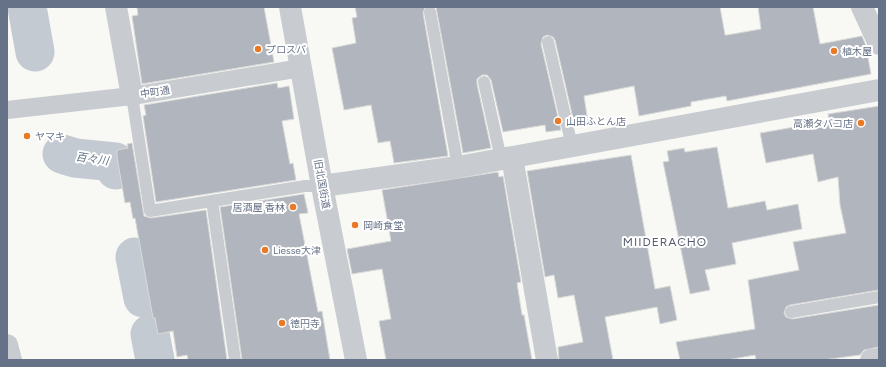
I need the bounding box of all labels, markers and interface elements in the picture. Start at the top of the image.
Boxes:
place label: プロスパ [266,43,306,56]
marker: プロスパ [253,44,263,54]
place label: 植木屋 [842,45,872,58]
marker: 植木屋 [829,46,839,56]
street label: 中町通 [139,83,171,101]
place label: 山田ふとん店 [566,115,626,128]
marker: 山田ふとん店 [553,116,563,126]
place label: 高瀬タバコ店 [793,117,853,130]
marker: 高瀬タバコ店 [856,118,866,128]
place label: ヤマキ [35,130,65,143]
marker: ヤマキ [22,131,32,141]
water label: 百々川 [75,150,110,168]
street label: 旧北国街道 [311,158,333,210]
place label: 居酒屋 香林 [233,201,285,214]
marker: 居酒屋 香林 [288,202,298,212]
place label: 岡崎食堂 [363,219,403,232]
marker: 岡崎食堂 [350,220,360,230]
district label: MIIDERACHO [623,235,707,249]
place label: Liesse大津 [273,244,321,257]
marker: Liesse大津 [260,245,270,255]
place label: 徳円寺 [290,317,320,330]
marker: 徳円寺 [277,318,287,328]

